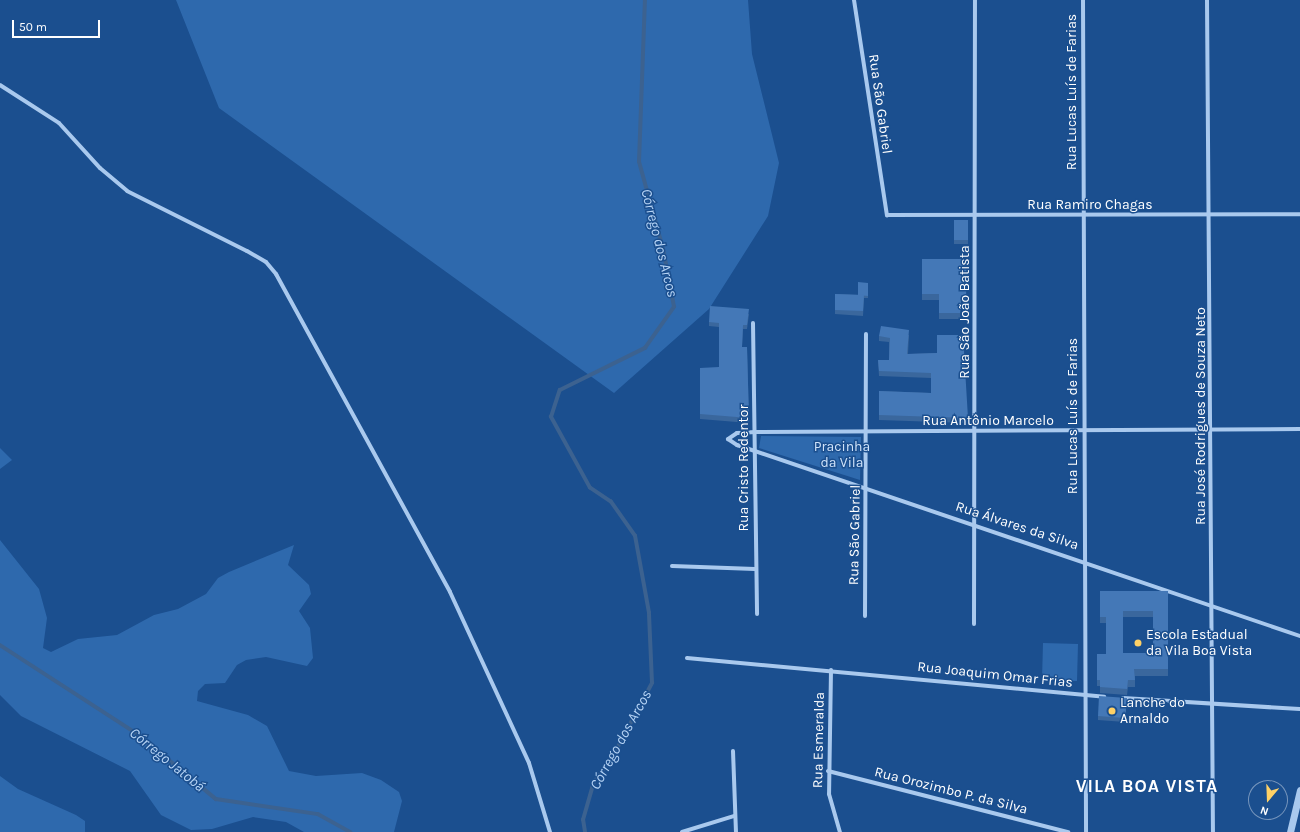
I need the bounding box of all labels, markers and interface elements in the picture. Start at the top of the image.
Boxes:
scale bar [14,12,102,38]
street label: Rua Lucas Luís de Farias [1064,14,1080,170]
text: 50 m [19,20,47,34]
street label: Rua São Gabriel [865,53,895,155]
water label: Córrego dos Arcos [637,187,681,299]
street label: Rua Ramiro Chagas [1027,197,1153,213]
street label: Rua São João Batista [957,245,973,379]
street label: Rua José Rodrigues de Souza Neto [1193,307,1209,525]
street label: Rua Lucas Luís de Farias [1065,338,1081,494]
street label: Rua Cristo Redentor [736,404,752,532]
street label: Rua Antônio Marcelo [922,413,1054,429]
park label: Pracinha da Vila [814,439,870,472]
street label: Rua São Gabriel [846,485,864,585]
street label: Rua Álvares da Silva [953,498,1081,554]
place label: Escola Estadual da Vila Boa Vista [1146,627,1252,660]
marker: Escola Estadual da Vila Boa Vista [1133,638,1143,648]
street label: Rua Joaquim Omar Frias [916,658,1074,692]
water label: Córrego dos Arcos [586,687,656,793]
street label: Rua Esmeralda [810,692,828,788]
place label: Lanche do Arnaldo [1120,695,1185,728]
marker: Lanche do Arnaldo [1107,706,1117,716]
water label: Córrego Jatobá [126,724,208,796]
street label: Rua Orozimbo P. da Silva [873,764,1029,818]
district label: VILA BOA VISTA [1076,775,1218,797]
north arrow [1248,780,1288,820]
text: N [1258,803,1270,818]

